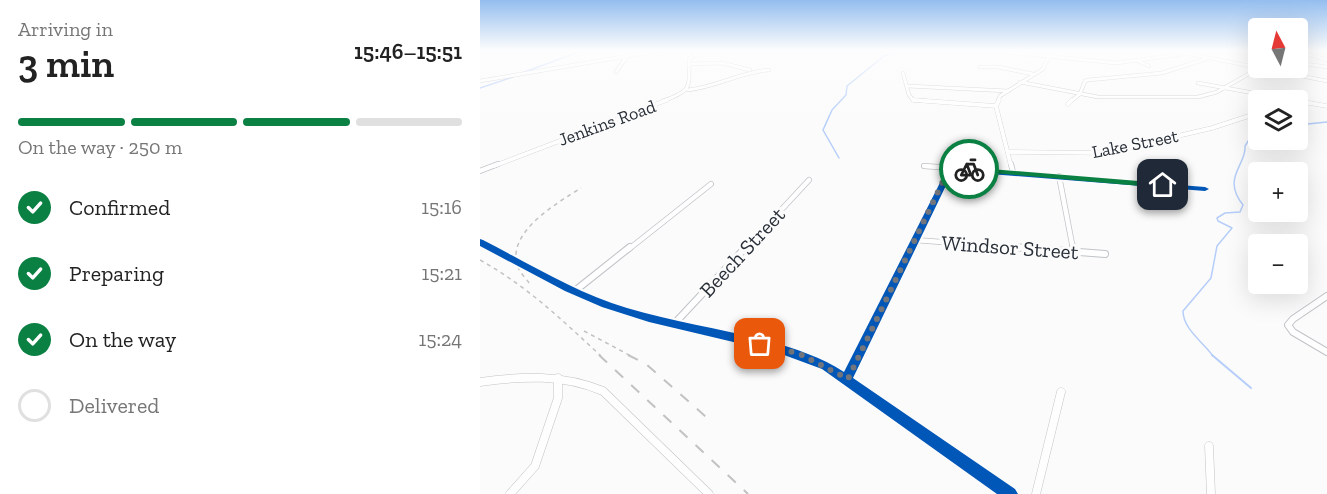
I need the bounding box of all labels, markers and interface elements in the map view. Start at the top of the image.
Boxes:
text: Arriving in [18,17,113,41]
north arrow [1248,18,1308,78]
map controls [1248,18,1308,294]
text: 15:46–15:51 [354,38,462,65]
text: 3 min [18,40,114,87]
button: layers [1248,90,1308,150]
street label: Jenkins Road [555,95,659,151]
street label: Lake Street [1090,125,1180,163]
text: On the way · 250 m [18,135,182,159]
courier [939,139,999,199]
icon: bike [953,153,986,186]
pin [1137,159,1188,210]
button: + [1248,162,1308,222]
icon: home [1146,168,1179,201]
icon: check [18,191,51,224]
text: Confirmed [69,194,170,221]
text: 15:16 [421,195,462,219]
street label: Beech Street [694,202,790,302]
street label: Windsor Street [941,230,1080,264]
button: − [1248,234,1308,294]
icon: check [18,257,51,290]
text: Preparing [69,260,164,287]
text: 15:21 [422,261,462,285]
pin [734,318,785,369]
icon: check [18,323,51,356]
text: On the way [69,326,176,353]
text: 15:24 [419,327,462,351]
icon: bag [743,327,776,360]
text: Delivered [69,392,159,419]

